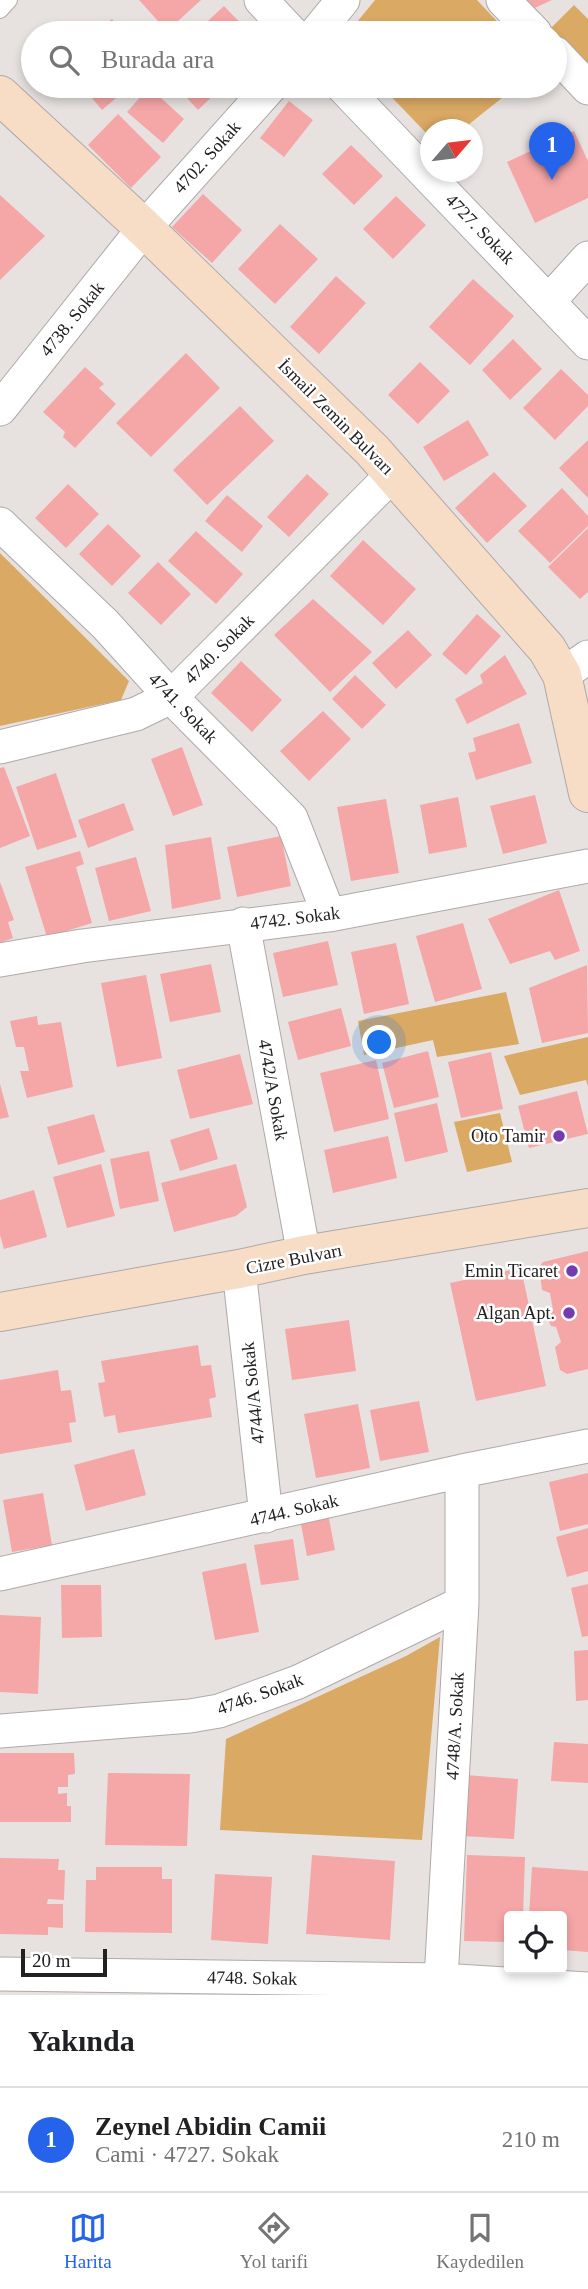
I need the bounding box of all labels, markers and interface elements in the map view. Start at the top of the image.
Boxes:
search box [21,21,567,98]
icon: search [45,41,83,79]
text: Burada ara [101,45,214,74]
street label: 4702. Sokak [169,117,245,197]
north arrow [420,119,483,182]
pin: 1 [529,122,575,180]
street label: 4727. Sokak [442,190,518,268]
street label: 4738. Sokak [36,278,108,360]
street label: İsmail Zemin Bulvarı [274,355,398,479]
street label: 4740. Sokak [180,610,258,688]
street label: 4741. Sokak [145,669,221,747]
street label: 4742. Sokak [249,903,341,933]
your location [362,1025,396,1059]
street label: 4742/A Sokak [254,1038,292,1142]
place label: Oto Tamir [471,1126,545,1146]
marker: Oto Tamir [551,1128,567,1144]
street label: Cizre Bulvarı [244,1240,344,1278]
place label: Emin Ticaret [465,1261,558,1281]
marker: Emin Ticaret [564,1263,580,1279]
place label: Algan Apt. [476,1303,555,1323]
marker: Algan Apt. [561,1305,577,1321]
street label: 4744/A Sokak [238,1341,268,1445]
street label: 4744. Sokak [248,1490,340,1530]
street label: 4746. Sokak [214,1669,306,1719]
street label: 4748/A. Sokak [442,1672,468,1780]
map controls [504,1911,567,1974]
button: locate [504,1911,567,1974]
scale bar [21,1946,107,1978]
text: 20 m [32,1950,71,1971]
street label: 4748. Sokak [207,1967,297,1989]
text: Yakında [28,2024,135,2057]
text: Zeynel Abidin Camii [95,2112,326,2141]
text: 1 [45,2127,57,2152]
text: 210 m [502,2127,560,2152]
text: Cami · 4727. Sokak [95,2142,279,2167]
tab: Harita [64,2209,112,2273]
tab: Yol tarifi [240,2209,308,2273]
tab: Kaydedilen [436,2209,524,2273]

